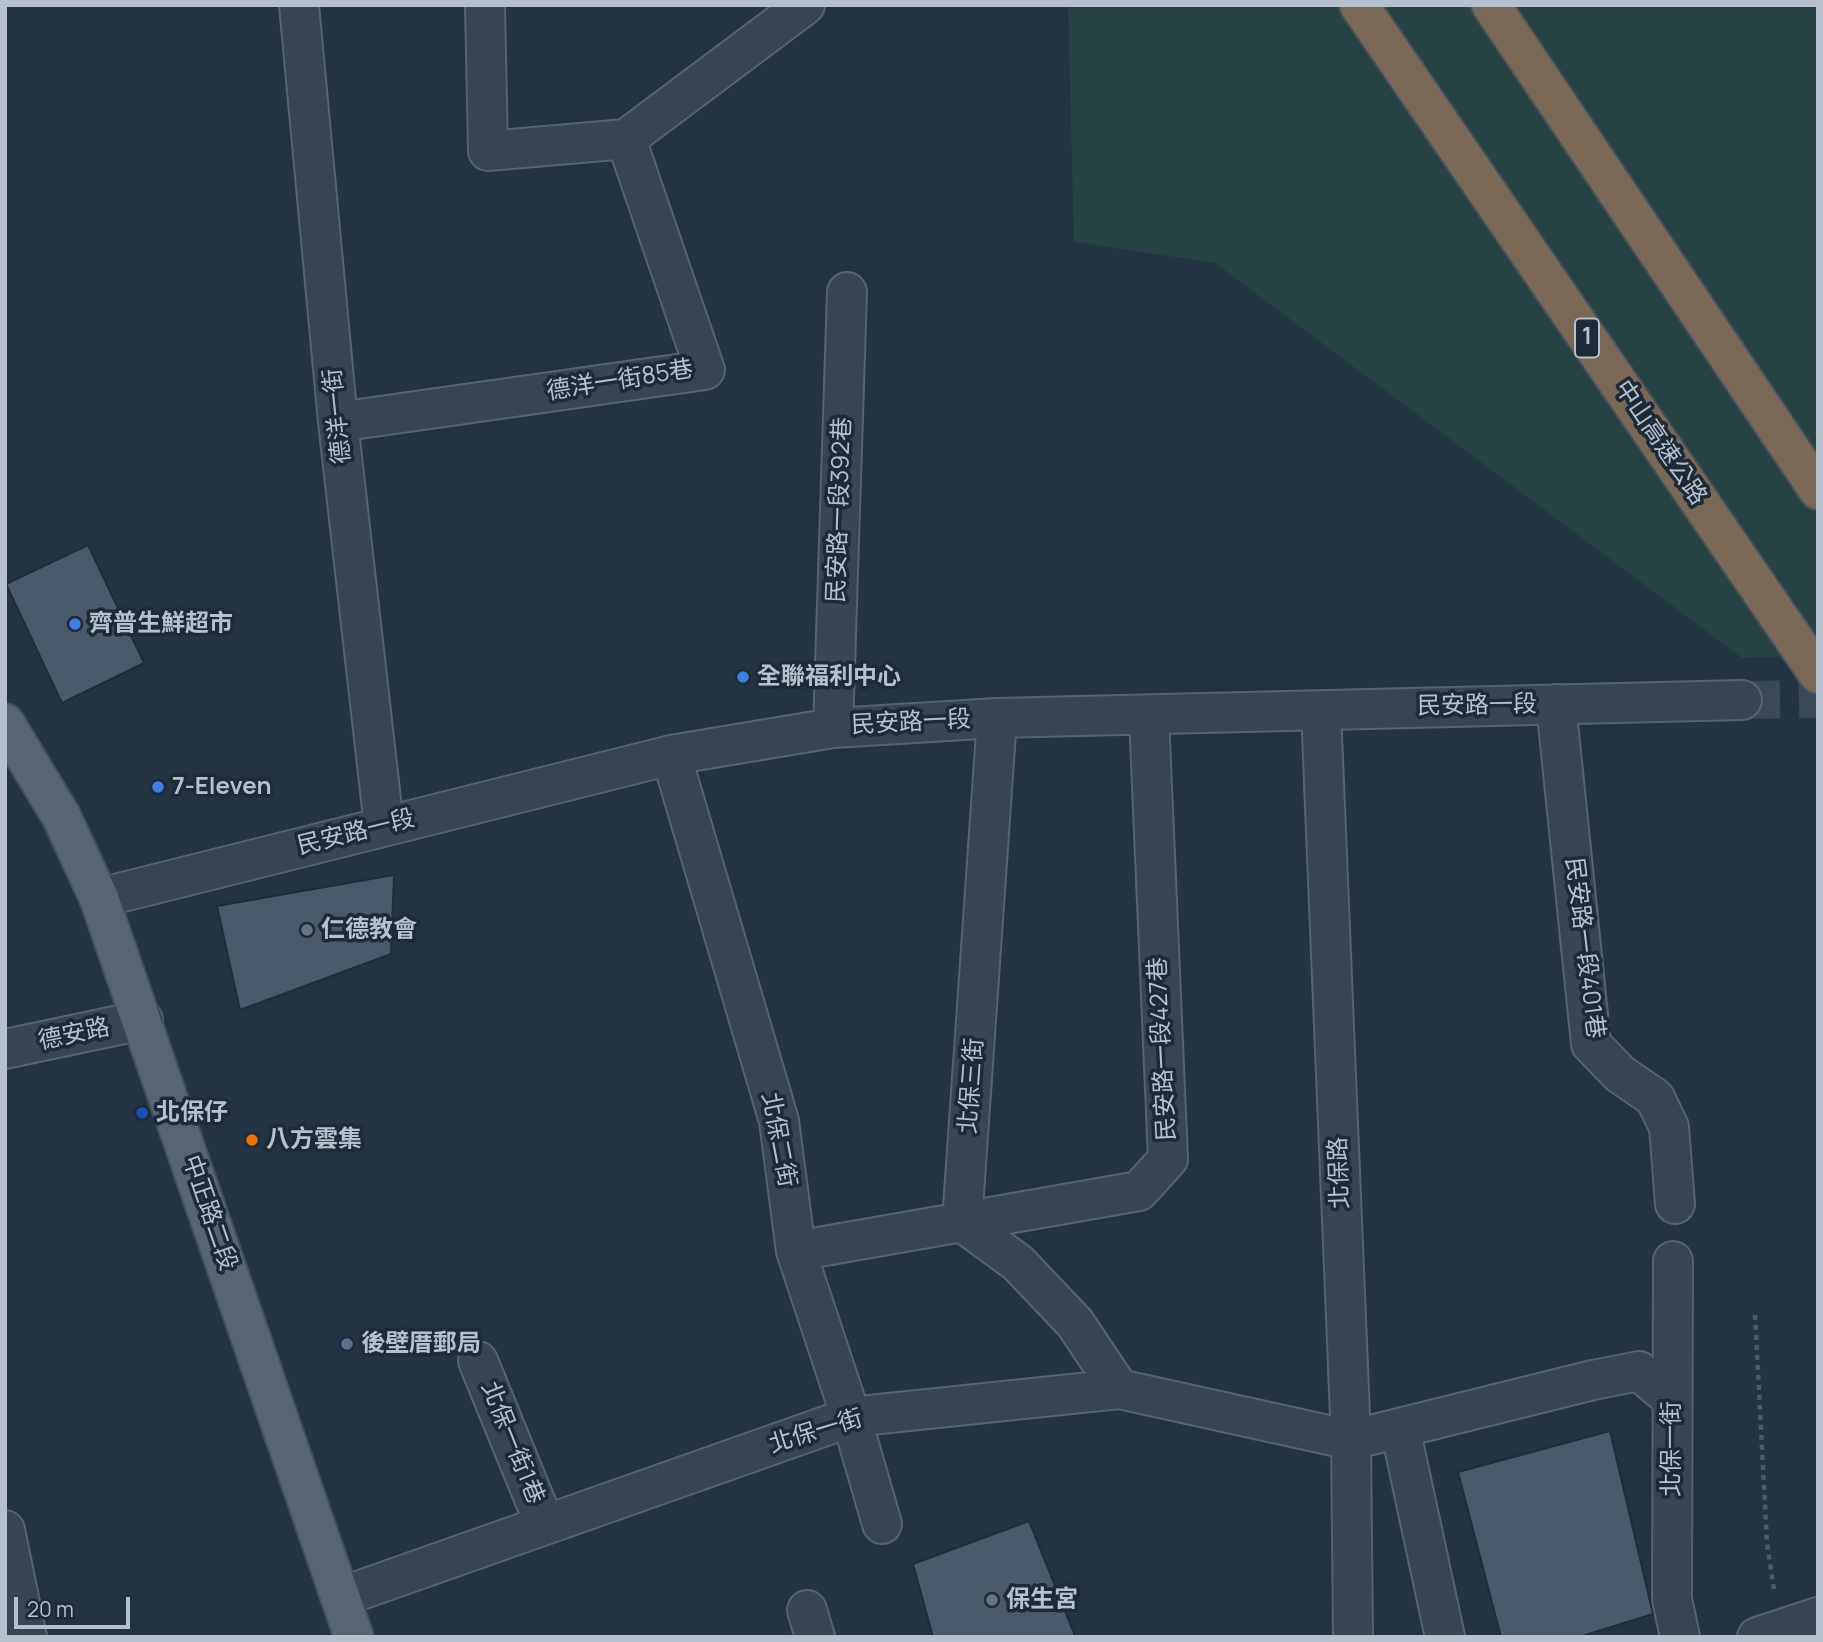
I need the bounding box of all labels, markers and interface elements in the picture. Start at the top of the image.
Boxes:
road number: 1 [1575,318,1599,358]
street label: 德洋一街85巷 [545,355,695,407]
street label: 德洋一街 [319,367,357,465]
street label: 中山高速公路 [1608,375,1712,511]
street label: 民安路一段392巷 [822,417,858,603]
place label: 齊普生鮮超市 [89,610,233,638]
marker: 齊普生鮮超市 [67,616,83,632]
place label: 全聯福利中心 [757,663,901,691]
marker: 全聯福利中心 [735,669,751,685]
street label: 民安路一段 [1417,691,1537,721]
street label: 民安路一段 [850,705,972,741]
place label: 7-Eleven [172,773,271,801]
marker: 7-Eleven [150,779,166,795]
street label: 民安路一段 [294,805,418,861]
street label: 民安路一段401巷 [1559,856,1609,1040]
place label: 仁德教會 [321,916,417,944]
marker: 仁德教會 [299,922,315,938]
street label: 民安路一段427巷 [1144,956,1182,1142]
street label: 德安路 [36,1013,112,1057]
street label: 北保三街 [954,1037,990,1135]
street label: 北保二街 [755,1090,801,1190]
place label: 北保仔 [156,1099,228,1127]
marker: 北保仔 [134,1105,150,1121]
place label: 八方雲集 [266,1126,362,1154]
marker: 八方雲集 [244,1132,260,1148]
street label: 北保路 [1324,1137,1356,1209]
street label: 中正路二段 [176,1152,242,1274]
place label: 後壁厝郵局 [361,1330,481,1358]
marker: 後壁厝郵局 [339,1336,355,1352]
street label: 北保一街1巷 [474,1378,550,1508]
street label: 北保一街 [1658,1401,1686,1497]
street label: 北保一街 [766,1404,866,1460]
scale bar [18,1582,133,1626]
place label: 保生宮 [1006,1586,1078,1614]
marker: 保生宮 [984,1592,1000,1608]
text: 20 m [27,1595,74,1623]

